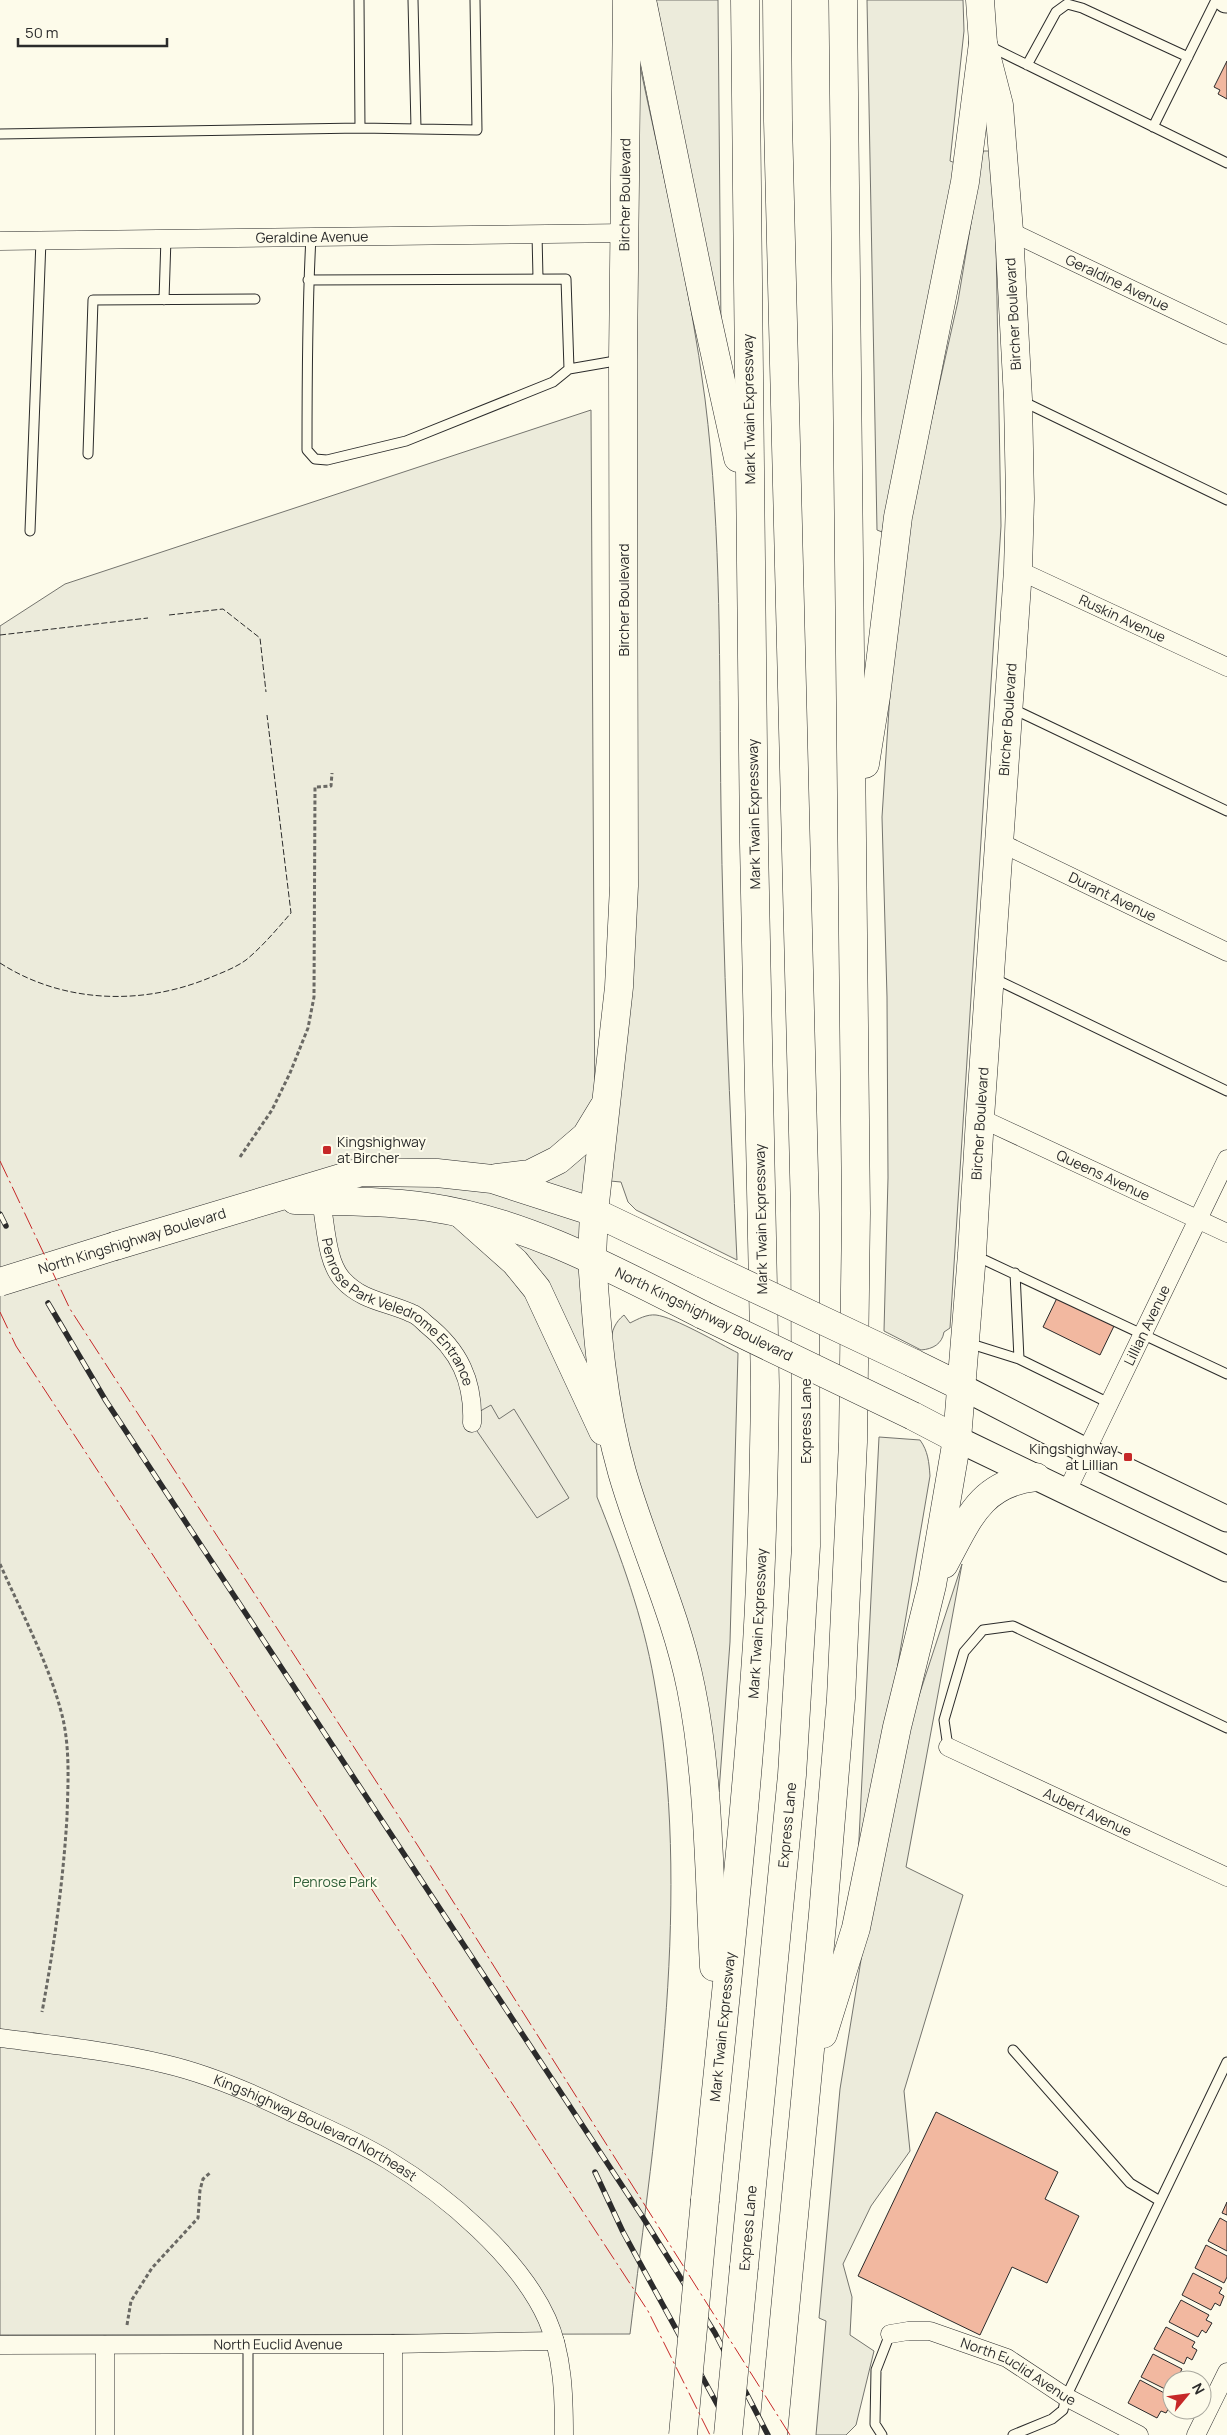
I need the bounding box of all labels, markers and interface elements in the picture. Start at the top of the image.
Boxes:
scale bar [18,15,166,47]
text: 50 m [25,22,59,43]
street label: Bircher Boulevard [614,138,634,251]
street label: Geraldine Avenue [255,226,368,247]
street label: Geraldine Avenue [1063,249,1172,315]
street label: Bircher Boulevard [1000,257,1025,371]
street label: Mark Twain Expressway [738,333,759,484]
street label: Bircher Boulevard [614,544,633,656]
street label: Ruskin Avenue [1076,590,1169,646]
street label: Bircher Boulevard [994,662,1021,776]
street label: Mark Twain Expressway [743,738,764,889]
street label: Durant Avenue [1066,867,1160,926]
street label: Bircher Boulevard [966,1066,993,1180]
place label: Kingshighway at Bircher [337,1132,426,1167]
street label: Mark Twain Expressway [750,1143,771,1294]
marker: Kingshighway at Bircher [321,1144,333,1156]
street label: Queens Avenue [1054,1145,1153,1205]
street label: North Kingshighway Boulevard [36,1203,228,1278]
street label: Penrose Park Veledrome Entrance [318,1236,478,1388]
street label: North Kingshighway Boulevard [612,1262,796,1365]
street label: Lillian Avenue [1119,1282,1174,1368]
street label: Express Lane [796,1378,815,1464]
place label: Kingshighway at Lillian [1029,1439,1119,1474]
marker: Kingshighway at Lillian [1122,1451,1134,1463]
street label: Mark Twain Expressway [743,1547,770,1699]
street label: Express Lane [773,1781,800,1869]
street label: Aubert Avenue [1041,1783,1135,1840]
park label: Penrose Park [293,1872,378,1891]
street label: Mark Twain Expressway [705,1950,739,2103]
street label: Kingshighway Boulevard Northeast [211,2069,421,2185]
street label: Express Lane [734,2184,761,2271]
street label: North Euclid Avenue [958,2333,1080,2410]
street label: North Euclid Avenue [213,2334,343,2353]
north arrow [1162,2370,1212,2420]
text: N [1188,2379,1210,2397]

